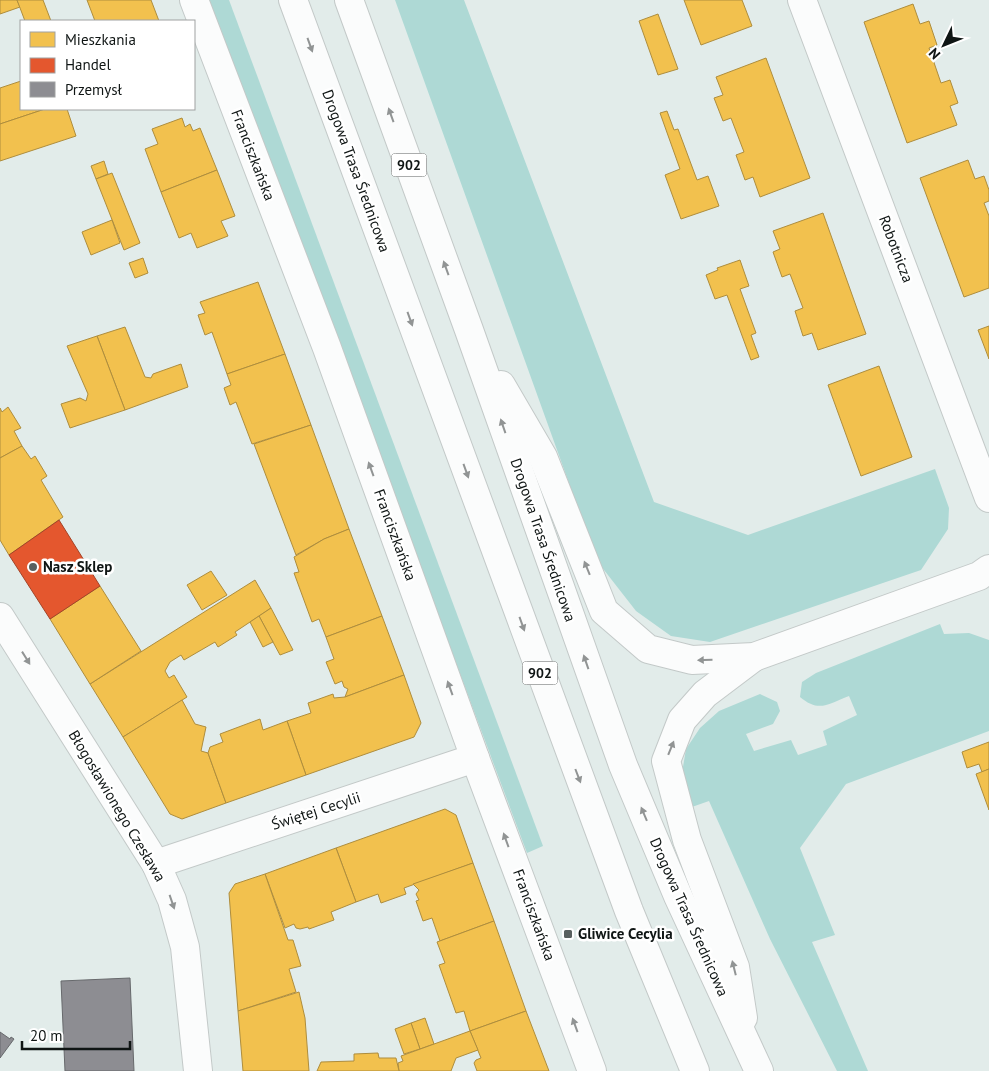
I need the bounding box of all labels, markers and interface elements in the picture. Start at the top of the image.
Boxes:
legend [20,20,195,110]
north arrow [919,20,969,70]
text: Mieszkania [65,30,136,49]
one-way arrow [307,38,314,53]
text: N [925,44,944,63]
text: Handel [65,55,111,74]
text: Przemysł [65,80,123,99]
street label: Drogowa Trasa Średnicowa [318,87,395,255]
street label: Franciszkańska [227,107,280,203]
one-way arrow [387,107,395,122]
road number: 902 [392,154,426,176]
street label: Robotnicza [875,213,918,285]
one-way arrow [442,260,449,275]
one-way arrow [407,311,414,326]
one-way arrow [499,418,507,433]
street label: Drogowa Trasa Średnicowa [507,456,580,624]
one-way arrow [367,461,375,476]
one-way arrow [462,464,470,479]
street label: Franciszkańska [370,486,421,583]
place label: Nasz Sklep [43,557,112,576]
one-way arrow [583,560,591,575]
marker: Nasz Sklep [27,561,39,573]
one-way arrow [518,617,526,632]
one-way arrow [21,651,30,665]
one-way arrow [582,654,589,669]
one-way arrow [697,656,713,664]
road number: 902 [522,661,558,684]
one-way arrow [446,680,453,695]
street label: Błogosławionego Czesława [65,727,170,885]
one-way arrow [667,740,675,755]
one-way arrow [575,769,582,784]
street label: Świętej Cecylii [269,787,363,834]
one-way arrow [639,807,647,821]
one-way arrow [502,832,510,847]
street label: Drogowa Trasa Średnicowa [646,835,733,999]
street label: Franciszkańska [509,866,560,963]
one-way arrow [168,895,176,910]
place label: Gliwice Cecylia [578,924,673,943]
marker: Gliwice Cecylia [562,928,574,940]
one-way arrow [730,960,738,975]
one-way arrow [571,1017,579,1032]
scale bar [22,1018,130,1050]
text: 20 m [30,1026,63,1045]

